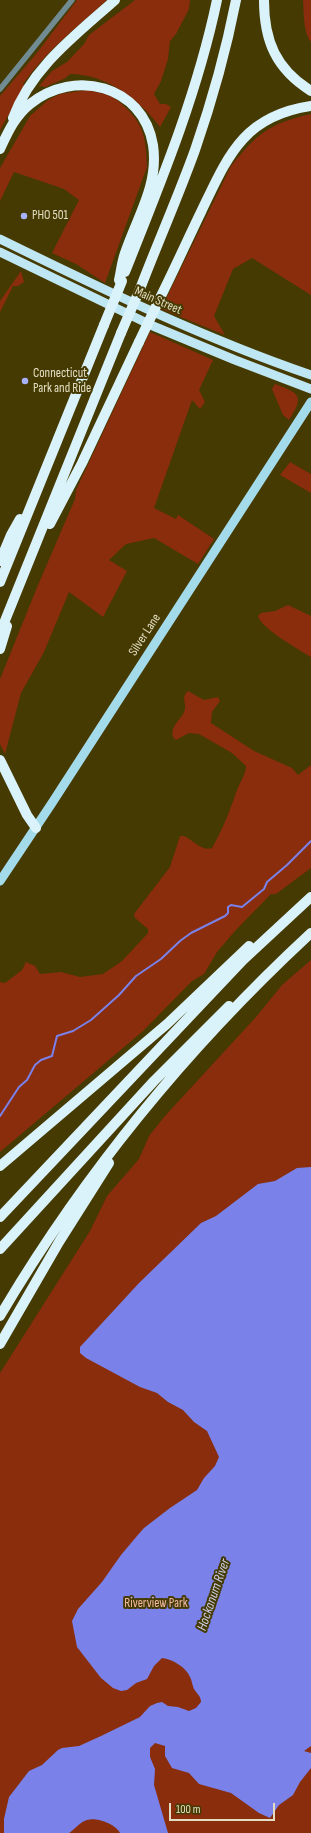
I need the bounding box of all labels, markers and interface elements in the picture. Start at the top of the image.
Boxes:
place label: PHO 501 [32,208,68,224]
marker: PHO 501 [19,211,29,221]
street label: Main Street [132,284,184,318]
place label: Connecticut Park and Ride [33,366,91,397]
marker: Connecticut Park and Ride [20,376,30,386]
street label: Silver Lane [126,611,164,659]
water label: Hockanum River [194,1557,234,1633]
park label: Riverview Park [124,1596,188,1612]
scale bar [171,1795,277,1821]
text: 100 m [176,1802,201,1817]

